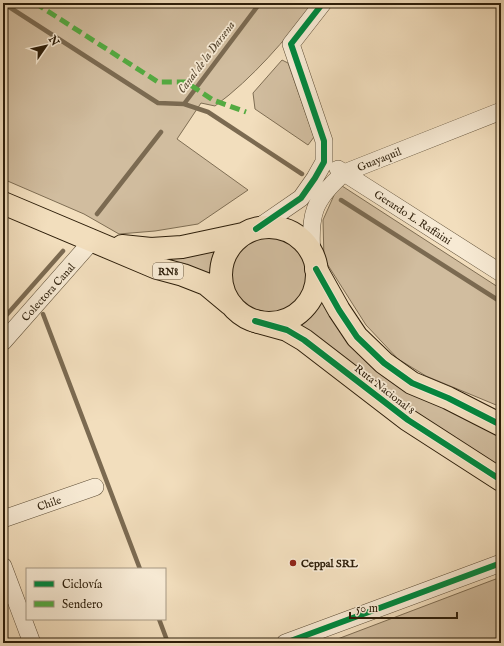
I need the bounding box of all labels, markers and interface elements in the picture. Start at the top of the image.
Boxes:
water label: Canal de la Darsena [174,18,238,96]
north arrow [26,26,66,66]
text: N [44,32,62,49]
street label: Guayaquil [355,145,403,175]
street label: Gerardo L. Raffaini [371,188,454,248]
street label: Colectora Canal [19,261,79,325]
road number: RN8 [153,263,183,279]
street label: Ruta Nacional 8 [351,362,417,418]
street label: Chile [35,493,63,515]
place label: Ceppal SRL [301,557,359,571]
marker: Ceppal SRL [288,558,298,568]
legend [26,568,166,620]
text: Ciclovía [62,577,103,592]
scale bar [350,594,457,620]
text: Sendero [62,597,103,612]
text: 50 m [356,601,378,616]

